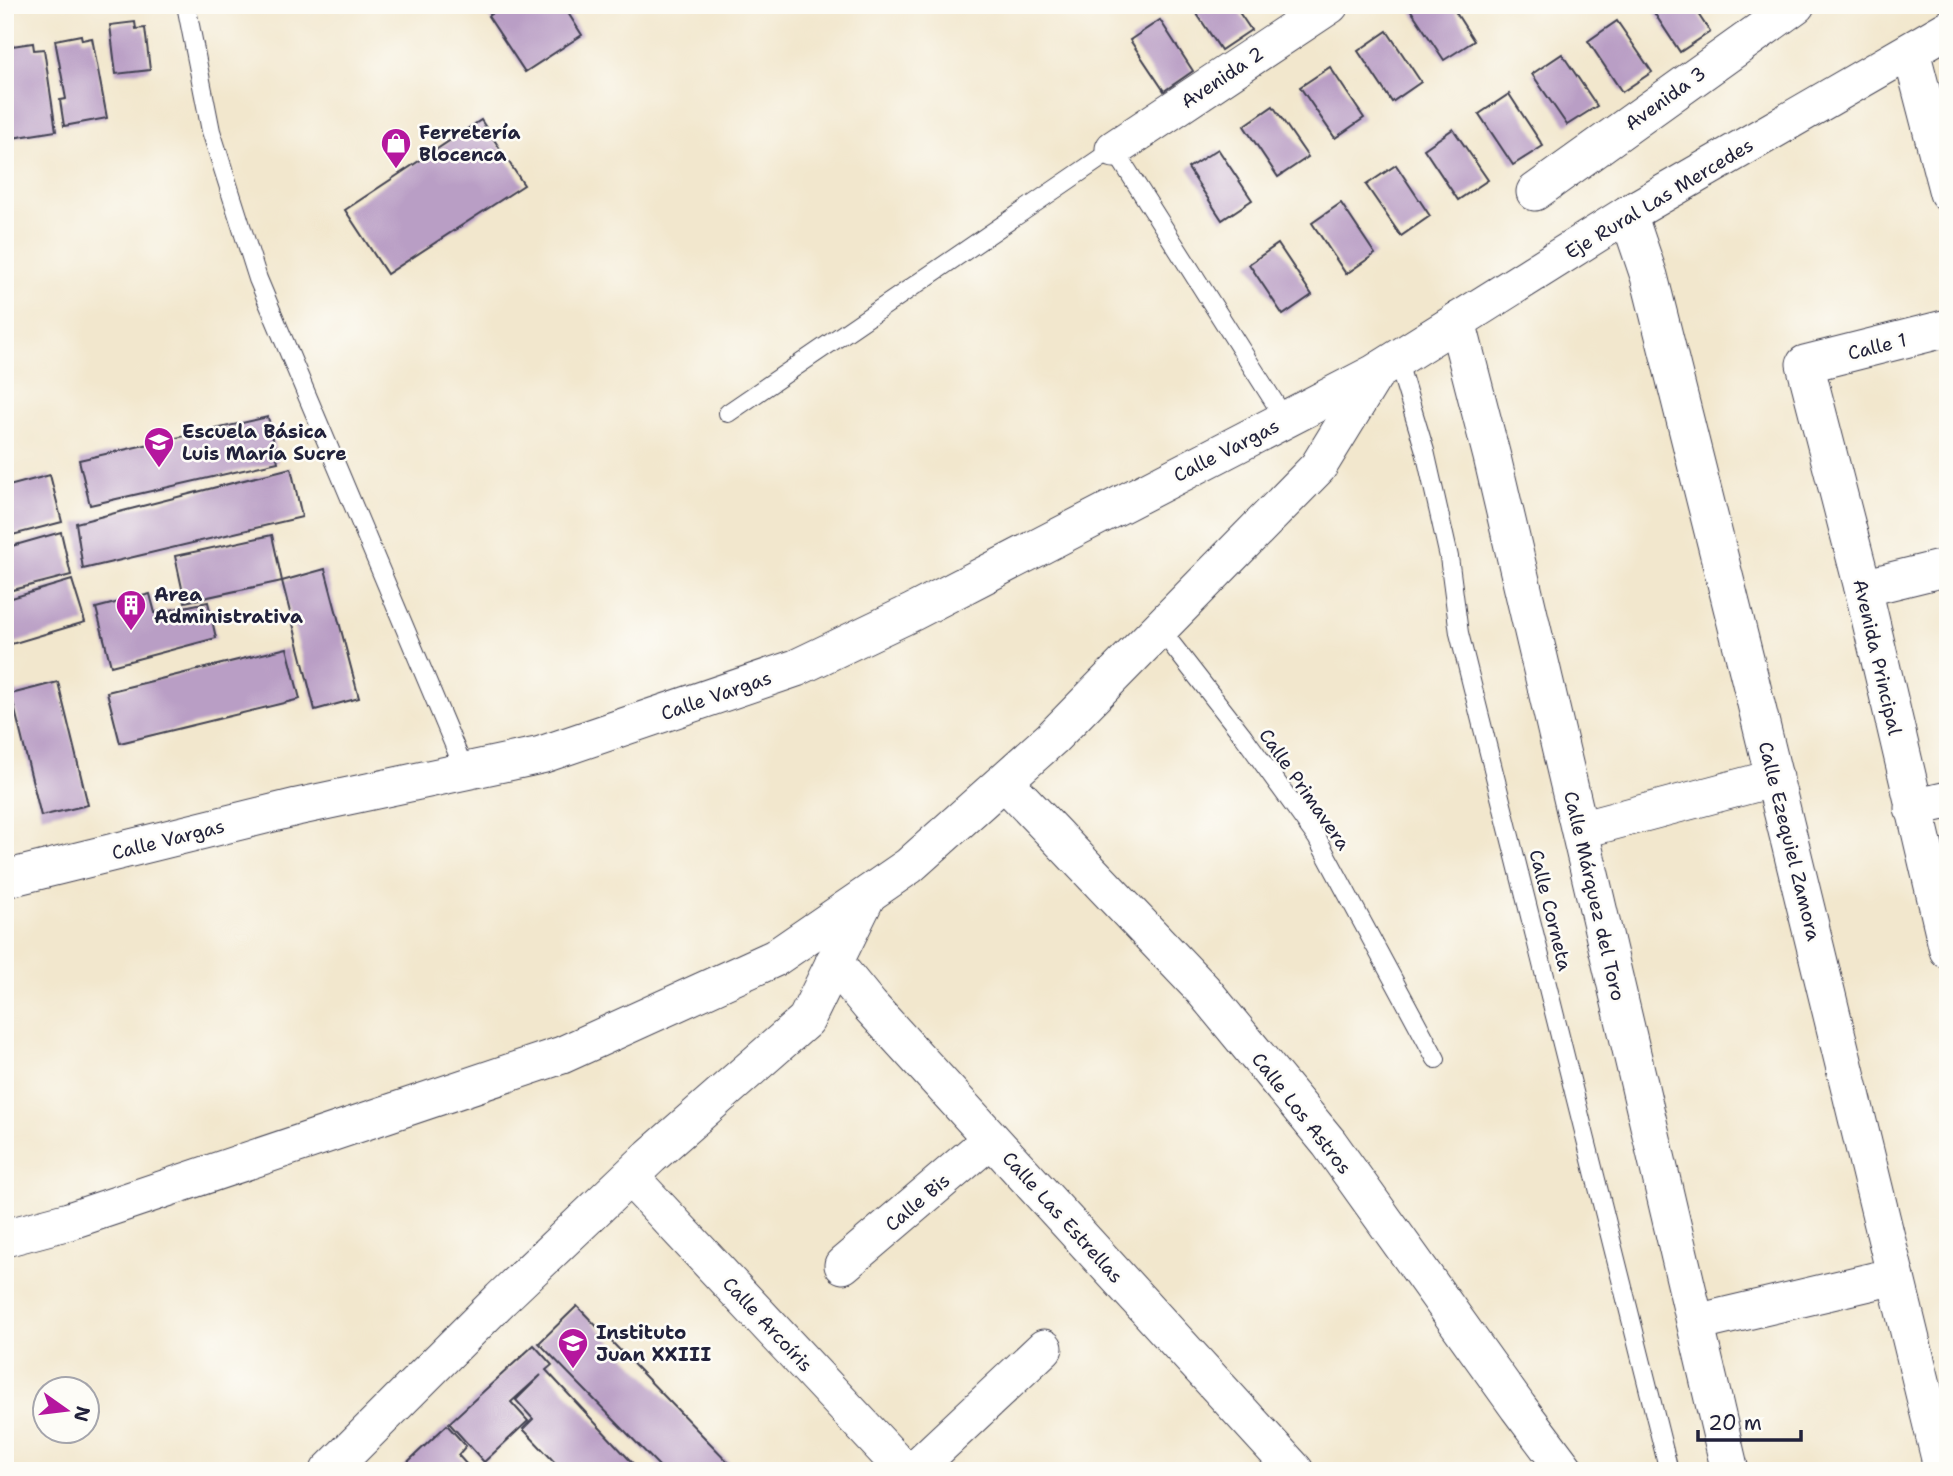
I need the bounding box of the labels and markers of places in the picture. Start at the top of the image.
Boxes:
place label: Ferretería Blocenca [419,120,520,167]
shop icon: Ferretería Blocenca [379,126,413,170]
place label: Escuela Básica Luis María Sucre [182,419,347,466]
school or university icon: Escuela Básica Luis María Sucre [142,425,176,469]
place label: Area Administrativa [154,582,303,629]
building icon: Area Administrativa [114,588,148,632]
place label: Instituto Juan XXIII [596,1320,712,1367]
school or university icon: Instituto Juan XXIII [556,1326,590,1370]

